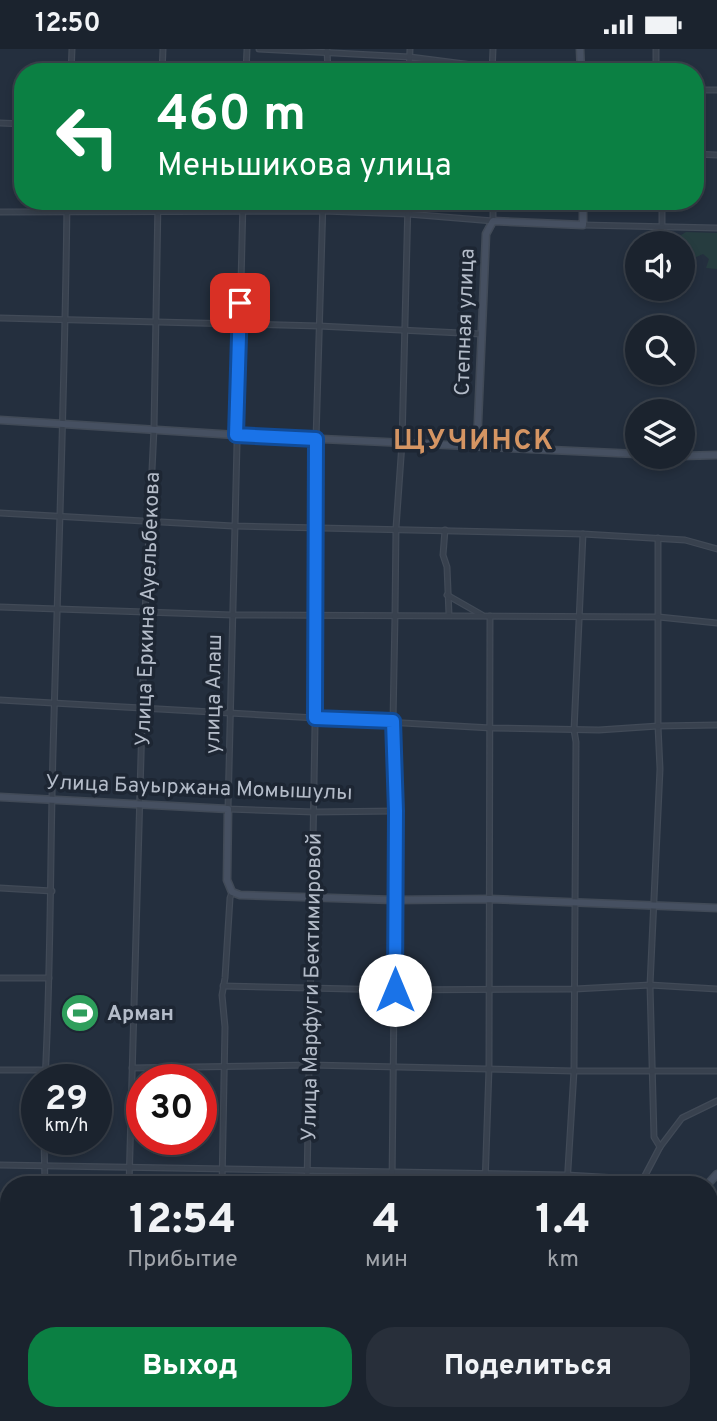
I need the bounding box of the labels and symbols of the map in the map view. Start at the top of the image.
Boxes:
street label: Степная улица [449,248,482,396]
pin [210,273,270,333]
district label: ЩУЧИНСК [393,424,555,460]
street label: Улица Еркина Ауельбекова [130,471,167,747]
street label: улица Алаш [200,634,229,754]
street label: Улица Бауыржана Момышулы [45,770,353,807]
street label: Улица Марфуги Бектимировой [296,833,329,1141]
position arrow [358,953,432,1027]
sports icon: Арман [59,992,101,1034]
place label: Арман [107,1001,174,1028]
speed limit sign: 30 [126,1064,217,1155]

